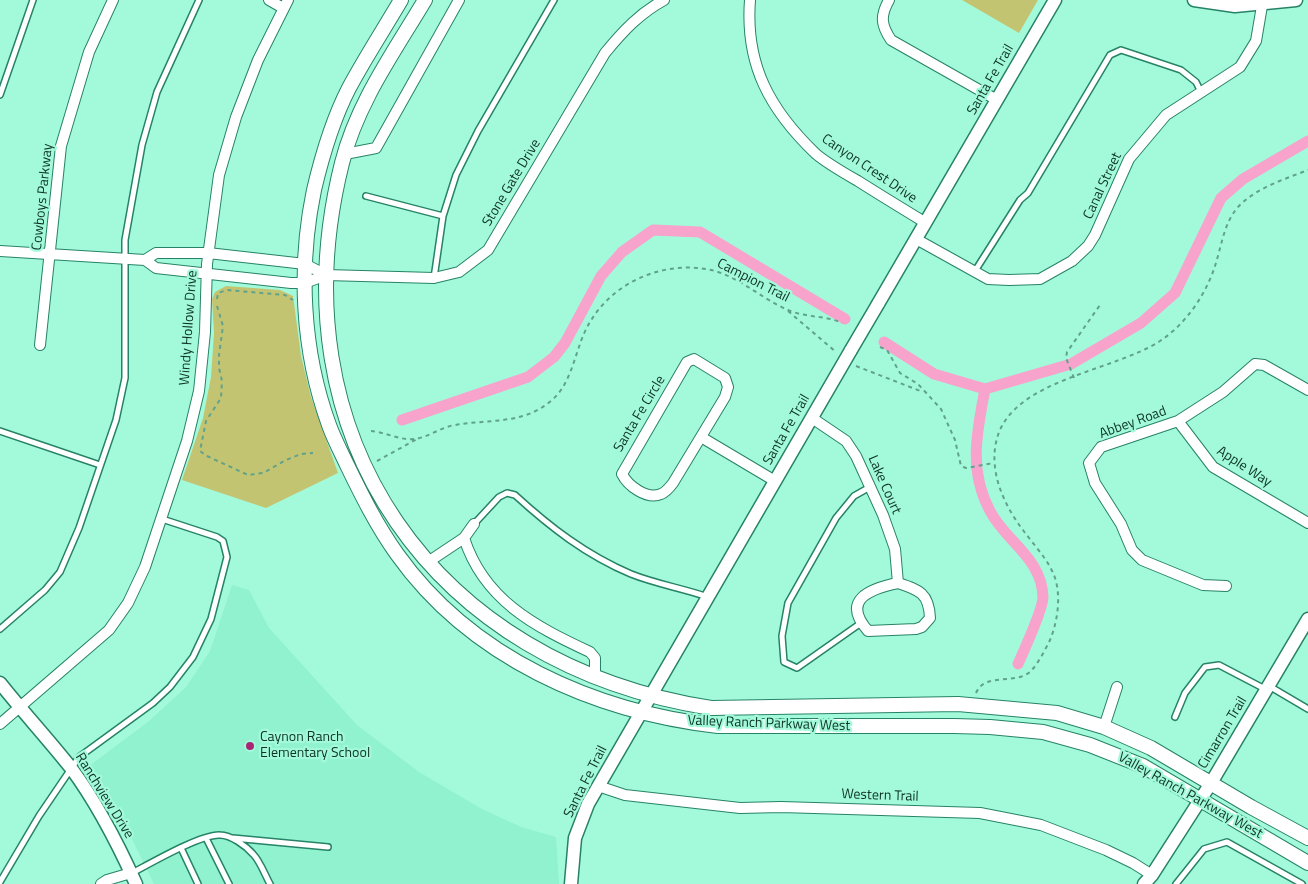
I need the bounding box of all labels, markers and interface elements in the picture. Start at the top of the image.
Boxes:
street label: Santa Fe Trail [964,42,1018,118]
street label: Canyon Crest Drive [818,131,920,207]
street label: Stone Gate Drive [479,136,545,230]
street label: Cowboys Parkway [29,143,57,251]
street label: Canal Street [1080,150,1126,222]
street label: Campion Trail [714,256,792,306]
street label: Windy Hollow Drive [177,270,201,386]
street label: Santa Fe Circle [611,373,669,455]
street label: Santa Fe Trail [760,392,814,468]
street label: Abbey Road [1097,403,1169,443]
street label: Apple Way [1213,443,1275,491]
street label: Lake Court [864,453,904,517]
street label: Cimarron Trail [1195,694,1251,772]
street label: Valley Ranch Parkway West [687,713,851,735]
place label: Caynon Ranch Elementary School [260,730,370,762]
marker: Caynon Ranch Elementary School [244,740,256,752]
street label: Santa Fe Trail [561,743,611,821]
street label: Valley Ranch Parkway West [1115,749,1265,843]
street label: Ranchview Drive [71,750,137,842]
street label: Western Trail [841,786,919,806]

